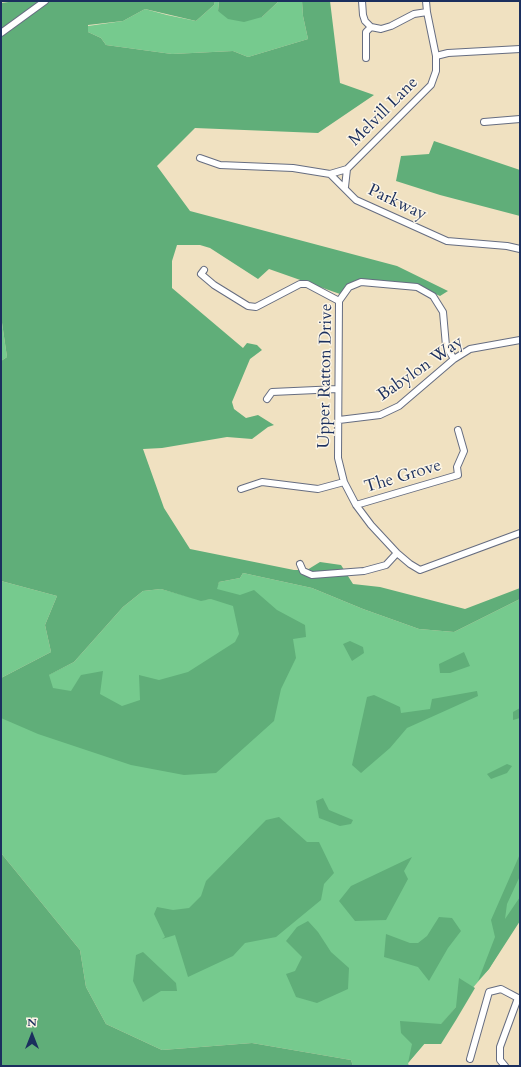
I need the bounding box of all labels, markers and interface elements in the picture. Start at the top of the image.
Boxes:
street label: Melvill Lane [345,73,423,151]
street label: Parkway [364,181,430,225]
street label: Upper Ratton Drive [315,303,337,449]
street label: Babylon Way [374,332,468,406]
street label: The Grove [362,456,444,498]
north arrow [12,1015,52,1055]
text: N [27,1015,37,1030]

